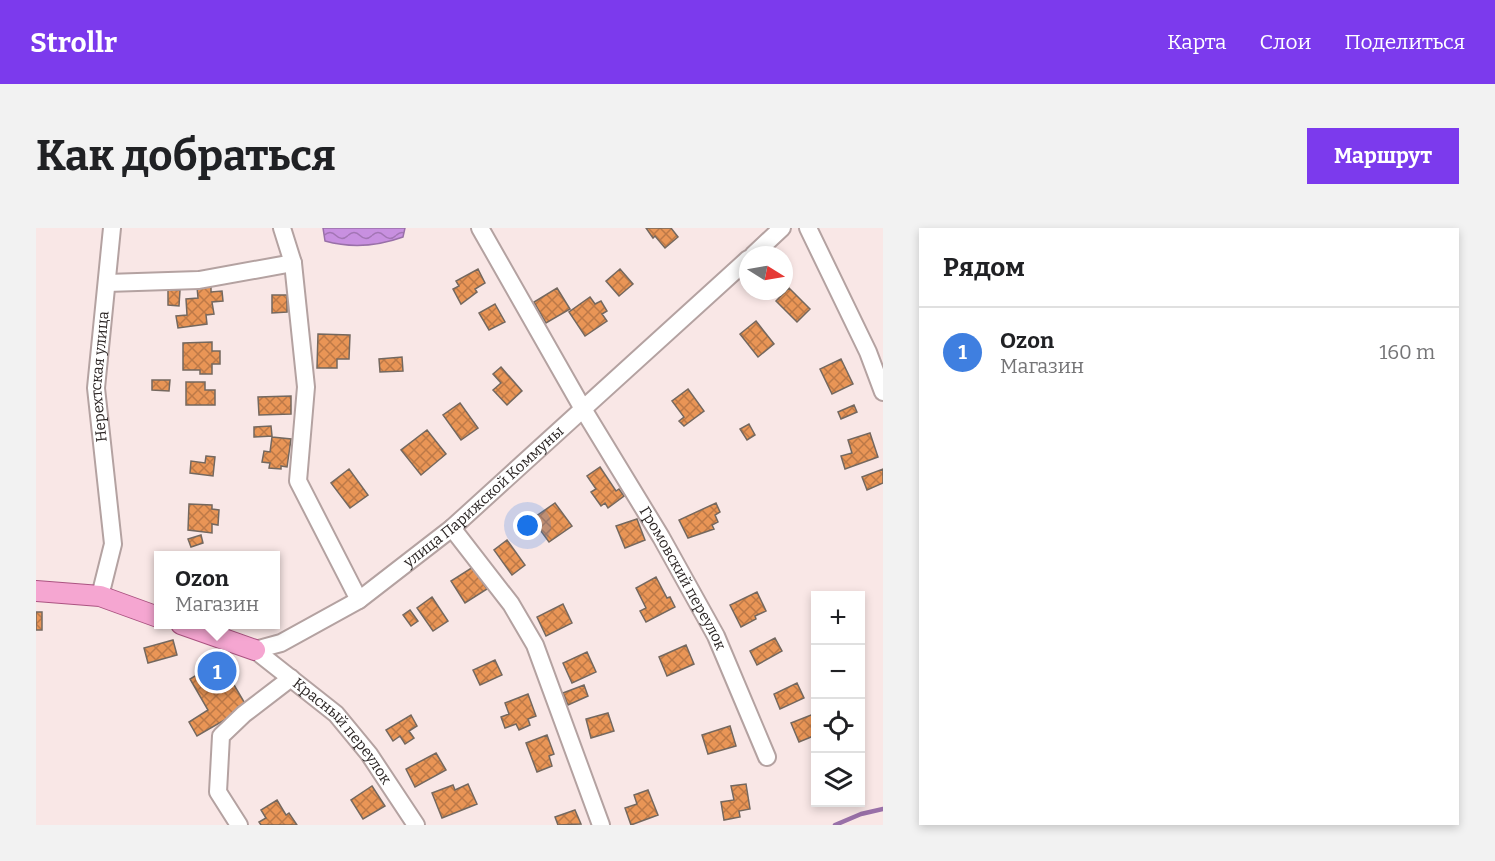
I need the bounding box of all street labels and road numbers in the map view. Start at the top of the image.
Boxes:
street label: Нерехтская улица [87,310,113,443]
street label: улица Парижской Коммуны [399,422,567,572]
street label: Громовский переулок [636,503,730,653]
street label: Красный переулок [289,674,395,788]

